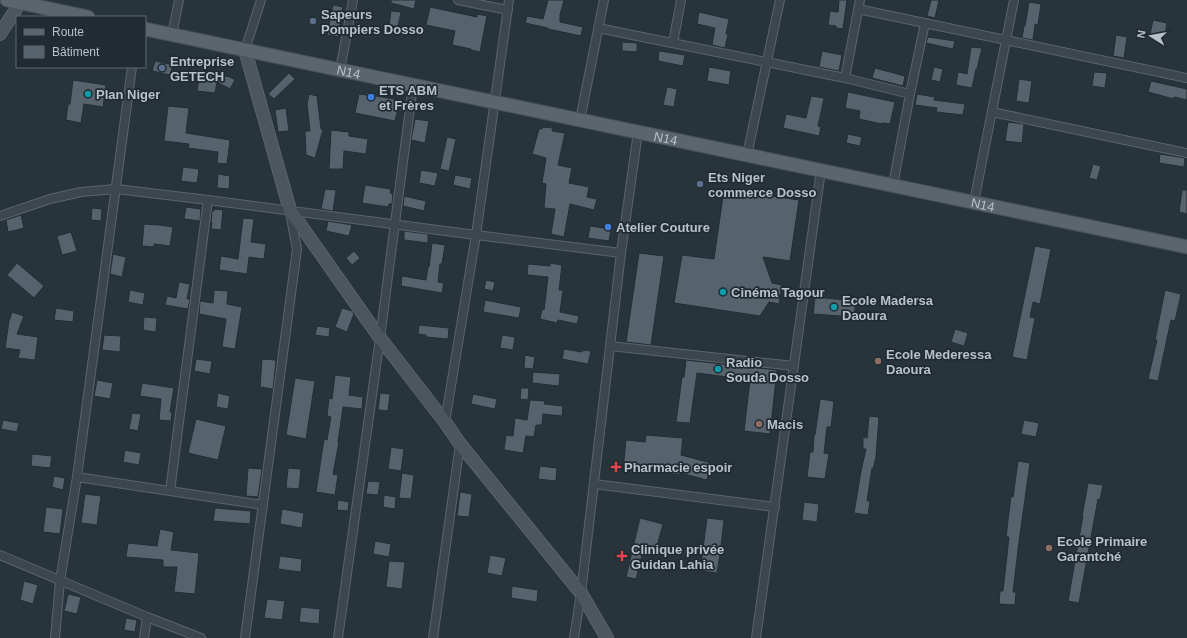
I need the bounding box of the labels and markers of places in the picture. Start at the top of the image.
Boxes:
place label: Sapeurs Pompiers Dosso [321,7,424,37]
marker: Sapeurs Pompiers Dosso [308,16,318,26]
place label: Entreprise GETECH [170,54,234,84]
marker: Entreprise GETECH [157,63,167,73]
place label: ETS ABM et Frères [379,83,437,113]
place label: Plan Niger [96,87,160,102]
marker: Plan Niger [83,89,93,99]
marker: ETS ABM et Frères [366,92,376,102]
place label: Ets Niger commerce Dosso [708,170,816,200]
marker: Ets Niger commerce Dosso [695,179,705,189]
place label: Atelier Couture [616,220,710,235]
marker: Atelier Couture [603,222,613,232]
place label: Cinéma Tagour [731,285,825,300]
marker: Cinéma Tagour [718,287,728,297]
place label: Ecole Madersa Daoura [842,293,934,323]
marker: Ecole Madersa Daoura [829,302,839,312]
place label: Ecole Mederessa Daoura [886,347,992,377]
place label: Radio Souda Dosso [726,355,809,385]
marker: Ecole Mederessa Daoura [873,356,883,366]
marker: Radio Souda Dosso [713,364,723,374]
place label: Macis [767,417,803,432]
marker: Macis [754,419,764,429]
place label: Pharmacie espoir [624,460,732,475]
marker: Pharmacie espoir [611,462,621,472]
place label: Ecole Primaire Garantché [1057,534,1147,564]
place label: Clinique privée Guidan Lahia [631,542,724,572]
marker: Ecole Primaire Garantché [1044,543,1054,553]
marker: Clinique privée Guidan Lahia [616,550,628,562]

